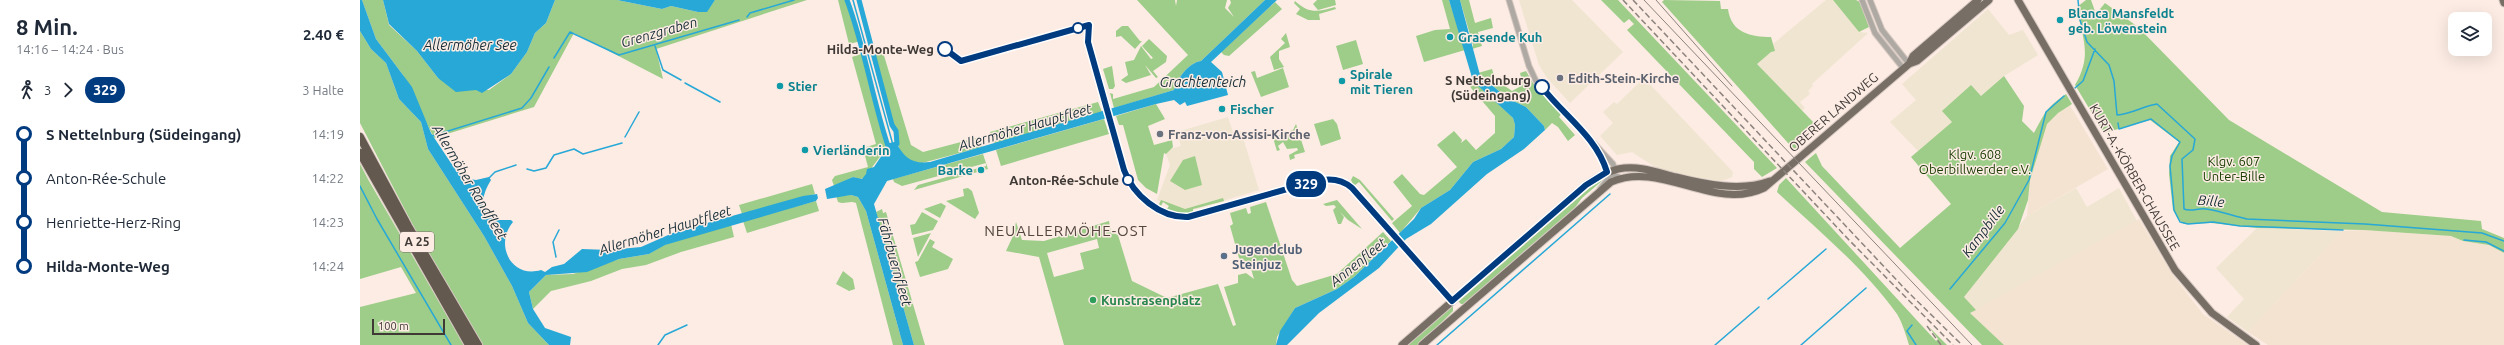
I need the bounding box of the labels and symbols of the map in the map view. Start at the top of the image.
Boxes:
place label: Blanca Mansfeldt geb. Löwenstein [2068,6,2175,35]
water label: Grenzgraben [619,13,699,51]
marker: Blanca Mansfeldt geb. Löwenstein [2055,15,2065,25]
unlabelled marker [1072,22,1084,34]
place label: Grasende Kuh [1458,30,1542,44]
marker: Grasende Kuh [1445,32,1455,42]
water label: Allermöher See [423,37,516,53]
marker: Hilda-Monte-Weg [937,41,953,57]
place label: Hilda-Monte-Weg [827,42,934,56]
place label: Spirale mit Tieren [1350,67,1413,96]
street label: OBERER LANDWEG [1786,69,1880,155]
place label: Edith-Stein-Kirche [1568,71,1679,85]
place label: S Nettelnburg (Südeingang) [1445,73,1531,103]
marker: Edith-Stein-Kirche [1555,73,1565,83]
water label: Grachtenteich [1160,74,1246,90]
marker: Spirale mit Tieren [1337,76,1347,86]
place label: Stier [788,79,818,93]
marker: S Nettelnburg (Südeingang) [1534,79,1550,95]
marker: Stier [775,81,785,91]
water label: Allermöher Hauptfleet [956,100,1094,154]
street label: KURT-A.-KÖRBER-CHAUSSEE [2087,101,2184,253]
place label: Fischer [1230,102,1275,116]
marker: Fischer [1217,104,1227,114]
water label: Allermöher Randfleet [429,121,511,243]
place label: Franz-von-Assisi-Kirche [1168,127,1310,141]
marker: Franz-von-Assisi-Kirche [1155,129,1165,139]
place label: Vierländerin [813,143,890,157]
marker: Vierländerin [800,145,810,155]
park label: Klgv. 608 Oberbillwerder e.V. [1919,147,2031,176]
park label: Klgv. 607 Unter-Bille [2203,154,2265,183]
place label: Barke [938,163,973,177]
marker: Barke [976,165,986,175]
line badge: 329 [1283,171,1329,197]
place label: Anton-Rée-Schule [1009,173,1119,187]
marker: Anton-Rée-Schule [1122,174,1134,186]
water label: Bille [2197,192,2225,210]
water label: Allermöher Hauptfleet [596,202,734,258]
water label: Kampbille [1958,202,2008,260]
water label: Fährbuernfleet [875,216,915,309]
district label: NEUALLERMÖHE-OST [984,222,1148,239]
road number: A 25 [400,232,434,252]
water label: Annenfleet [1326,234,1390,290]
place label: Jugendclub Steinjuz [1232,242,1303,271]
marker: Jugendclub Steinjuz [1219,251,1229,261]
place label: Kunstrasenplatz [1101,293,1201,307]
marker: Kunstrasenplatz [1088,295,1098,305]
scale bar [372,317,445,336]

